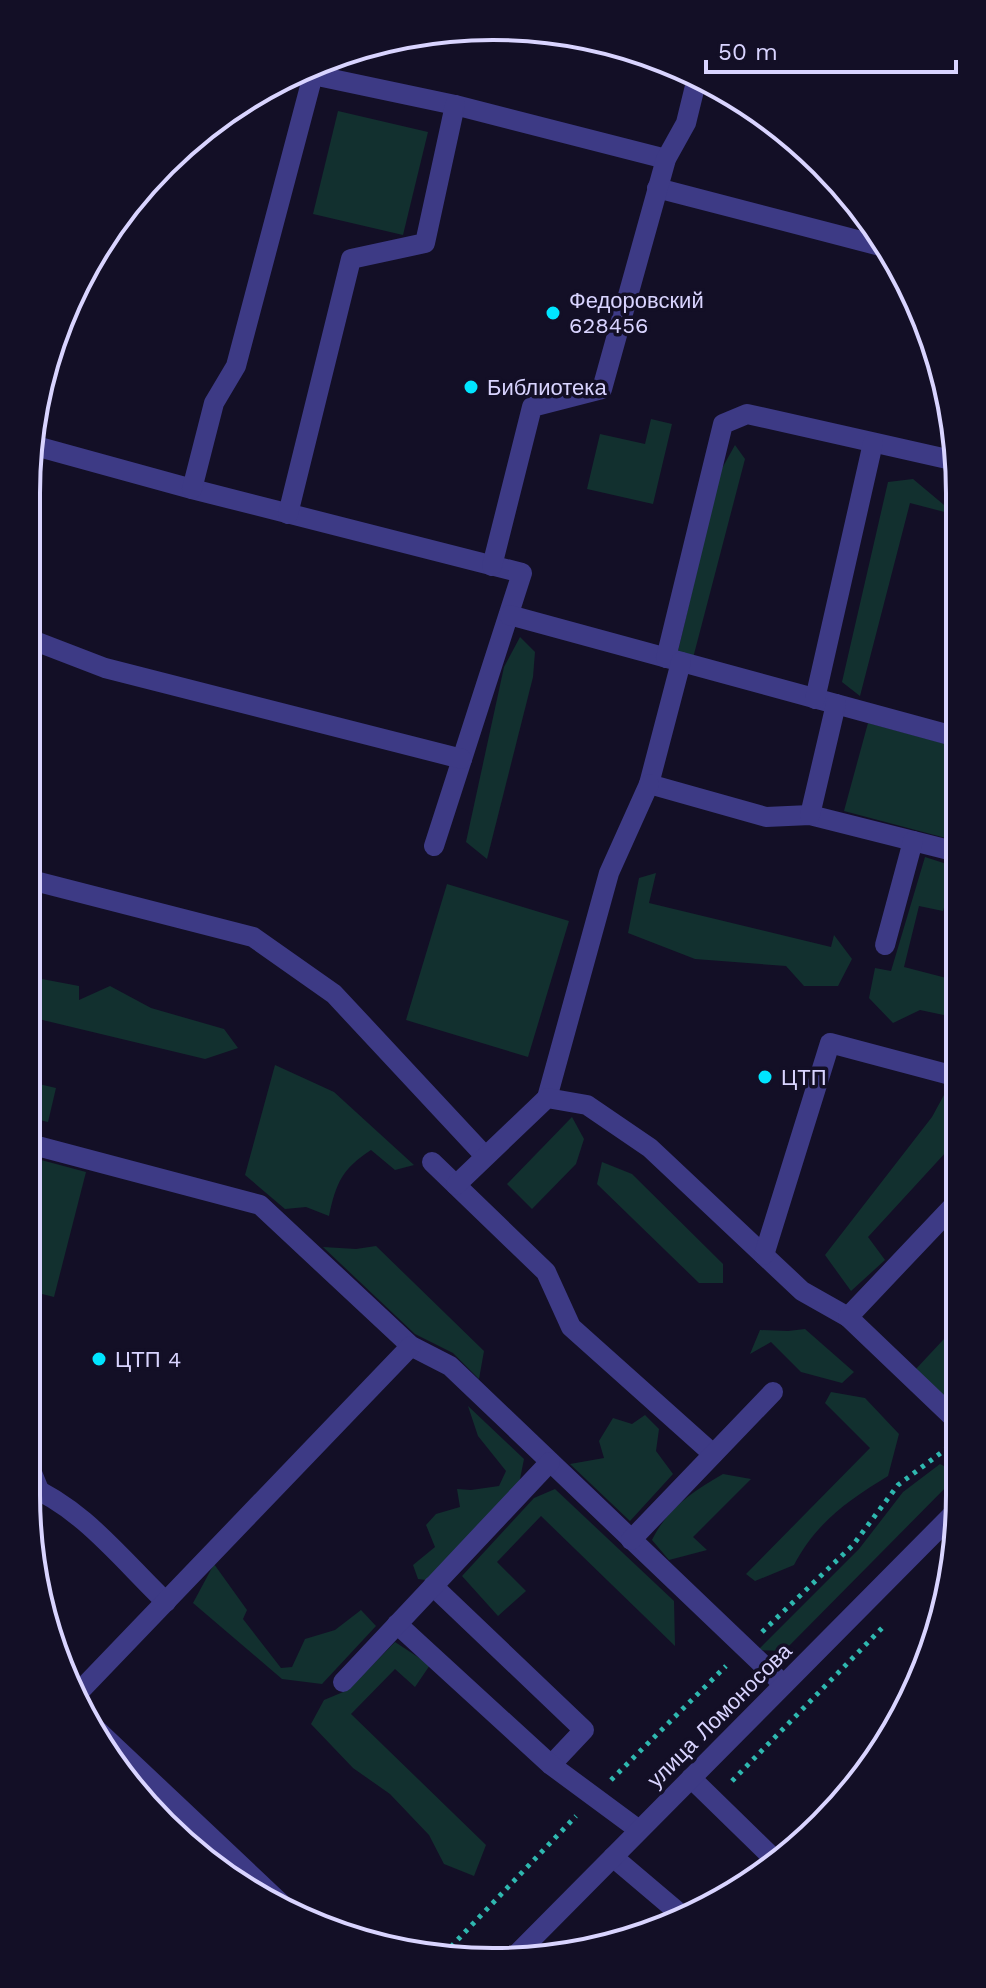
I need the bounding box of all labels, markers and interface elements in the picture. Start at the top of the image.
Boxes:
scale bar [706,24,956,74]
text: 50 m [718,38,778,66]
place label: Федоровский 628456 [569,288,704,338]
marker: Федоровский 628456 [544,304,562,322]
place label: Библиотека [487,375,607,400]
marker: Библиотека [462,378,480,396]
place label: ЦТП [781,1065,827,1090]
marker: ЦТП [756,1068,774,1086]
place label: ЦТП 4 [115,1347,181,1372]
marker: ЦТП 4 [90,1350,108,1368]
street label: улица Ломоносова [642,1638,797,1793]

